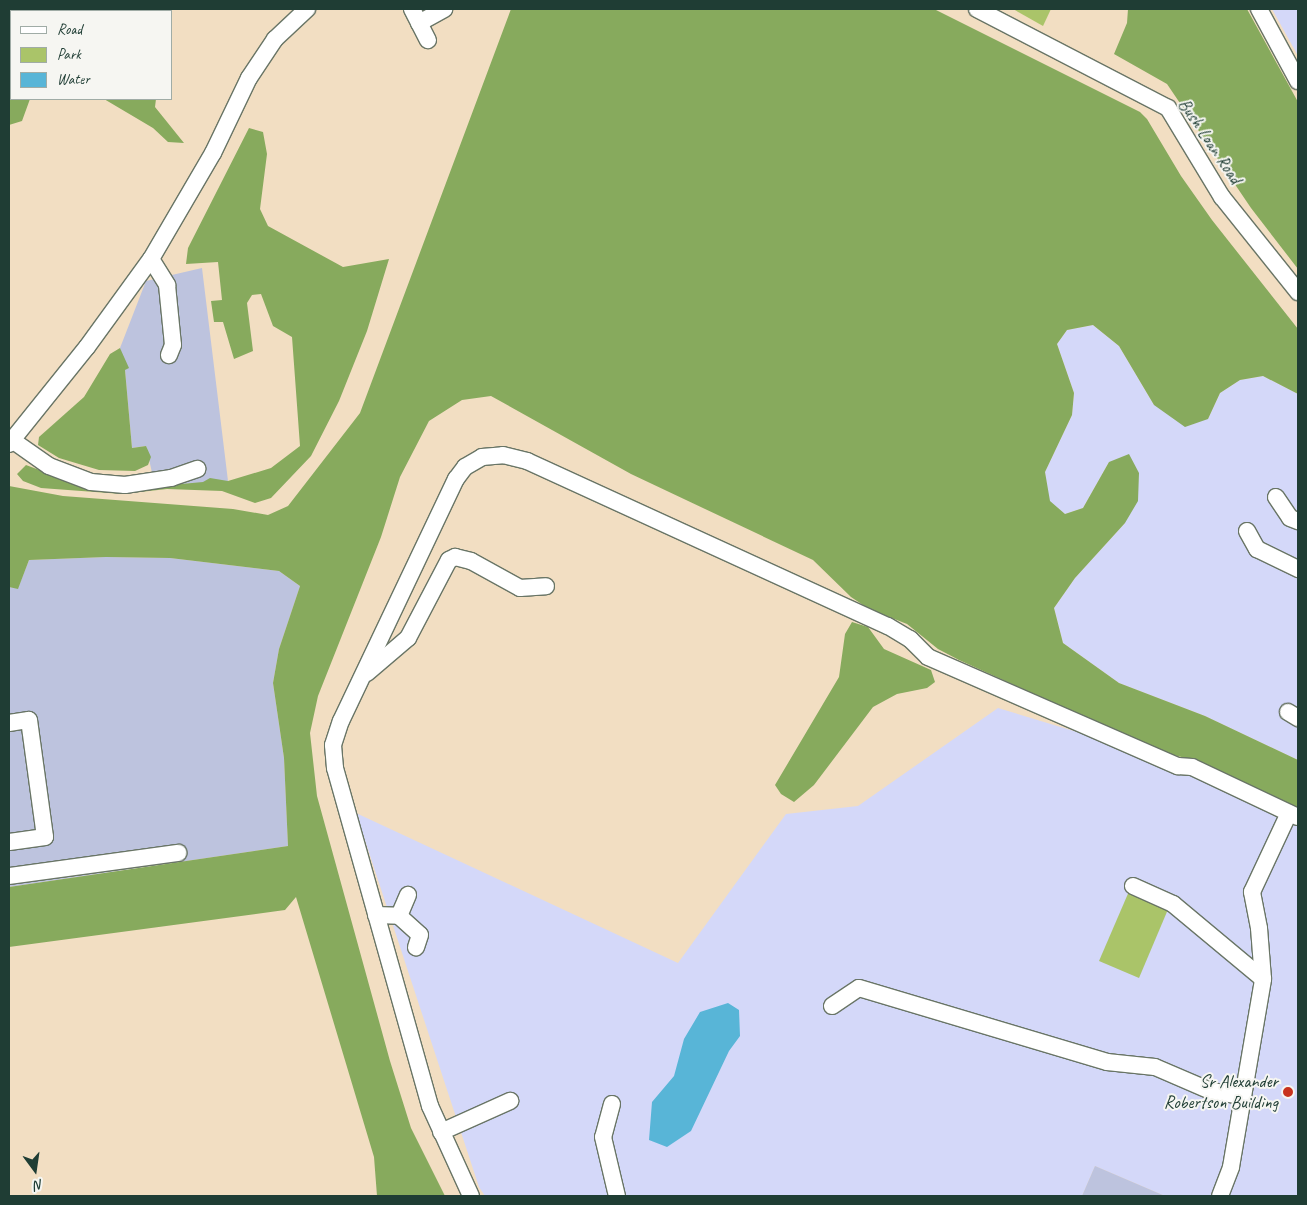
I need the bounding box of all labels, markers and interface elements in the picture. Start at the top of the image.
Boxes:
legend [10,10,172,100]
text: Road [57,20,82,39]
text: Park [57,45,81,64]
text: Water [57,70,90,89]
street label: Bush Loan Road [1174,94,1246,188]
place label: Sr Alexander Robertson Building [1164,1071,1278,1114]
marker: Sr Alexander Robertson Building [1282,1086,1294,1098]
north arrow [10,1145,60,1195]
text: N [32,1176,45,1194]

